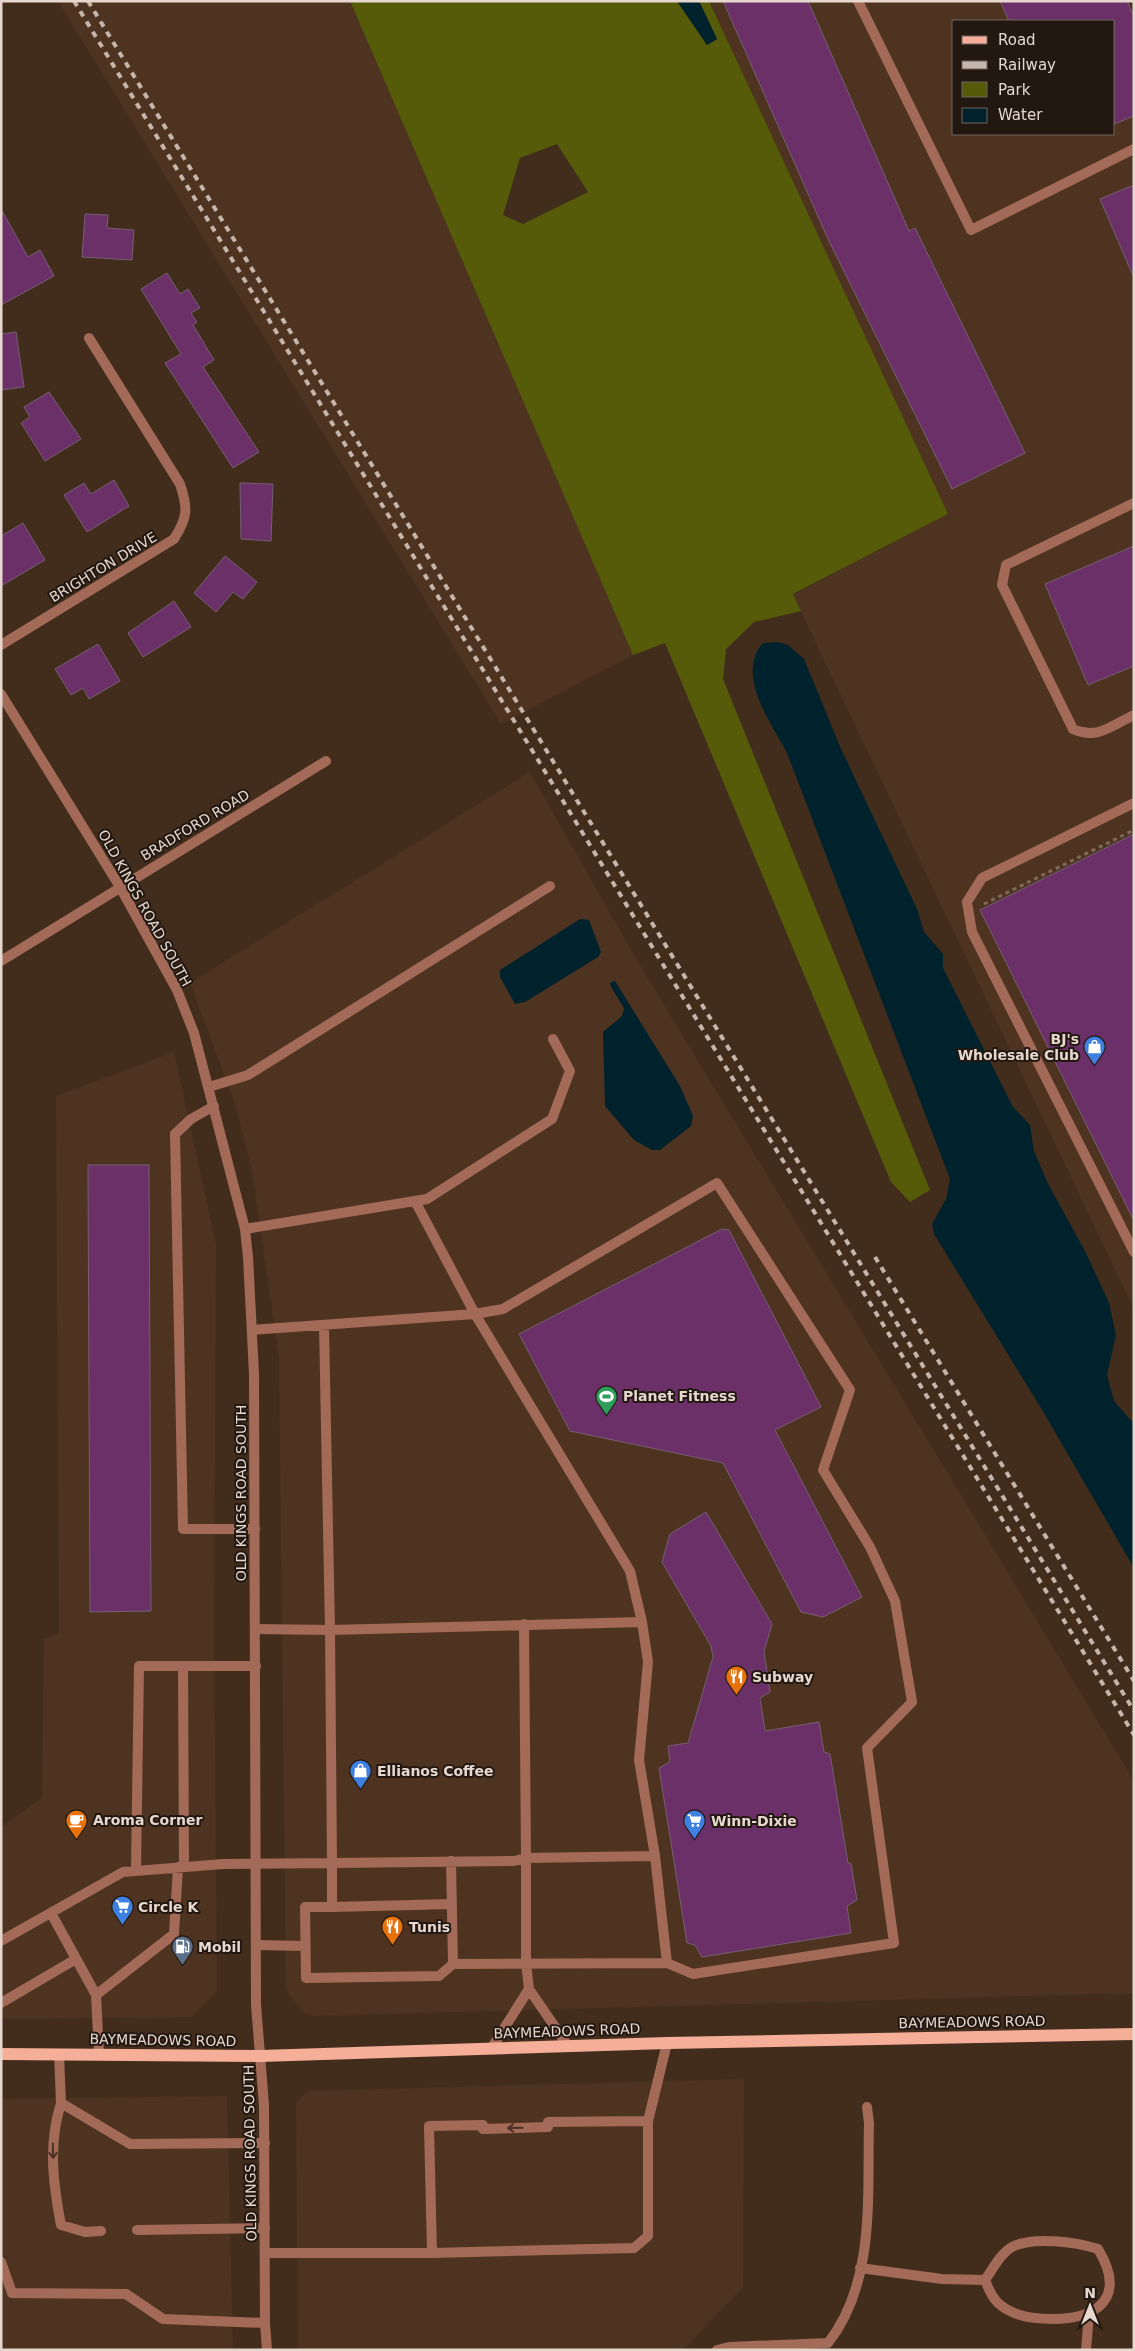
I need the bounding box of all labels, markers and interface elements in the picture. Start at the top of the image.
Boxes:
legend [952,20,1115,135]
text: Road [998,31,1036,49]
text: Railway [998,56,1056,74]
text: Park [998,81,1031,99]
text: Water [998,106,1043,124]
street label: BRIGHTON DRIVE [46,529,160,605]
street label: BRADFORD ROAD [138,786,252,864]
street label: OLD KINGS ROAD SOUTH [95,827,195,989]
place label: BJ's Wholesale Club [958,1031,1079,1063]
shop icon: BJ's Wholesale Club [1083,1035,1107,1066]
sports icon: Planet Fitness [595,1384,619,1415]
place label: Planet Fitness [623,1388,736,1404]
street label: OLD KINGS ROAD SOUTH [233,1405,249,1581]
restaurant icon: Subway [724,1665,748,1696]
place label: Subway [752,1669,813,1685]
shop icon: Ellianos Coffee [349,1759,373,1790]
place label: Ellianos Coffee [377,1763,493,1779]
cafe icon: Aroma Corner [65,1808,89,1839]
supermarket icon: Winn-Dixie [683,1809,707,1840]
place label: Aroma Corner [93,1812,203,1828]
place label: Winn-Dixie [711,1813,797,1829]
supermarket icon: Circle K [110,1895,134,1926]
place label: Circle K [138,1899,199,1915]
restaurant icon: Tunis [381,1915,405,1946]
place label: Tunis [409,1919,450,1935]
fuel station icon: Mobil [170,1935,194,1966]
place label: Mobil [198,1939,241,1955]
street label: BAYMEADOWS ROAD [898,2013,1046,2031]
street label: BAYMEADOWS ROAD [493,2020,641,2042]
street label: BAYMEADOWS ROAD [89,2031,237,2049]
street label: OLD KINGS ROAD SOUTH [240,2065,260,2241]
one-way arrow [508,2124,524,2133]
one-way arrow [48,2142,58,2159]
north arrow [1065,2281,1115,2331]
text: N [1084,2285,1096,2301]

